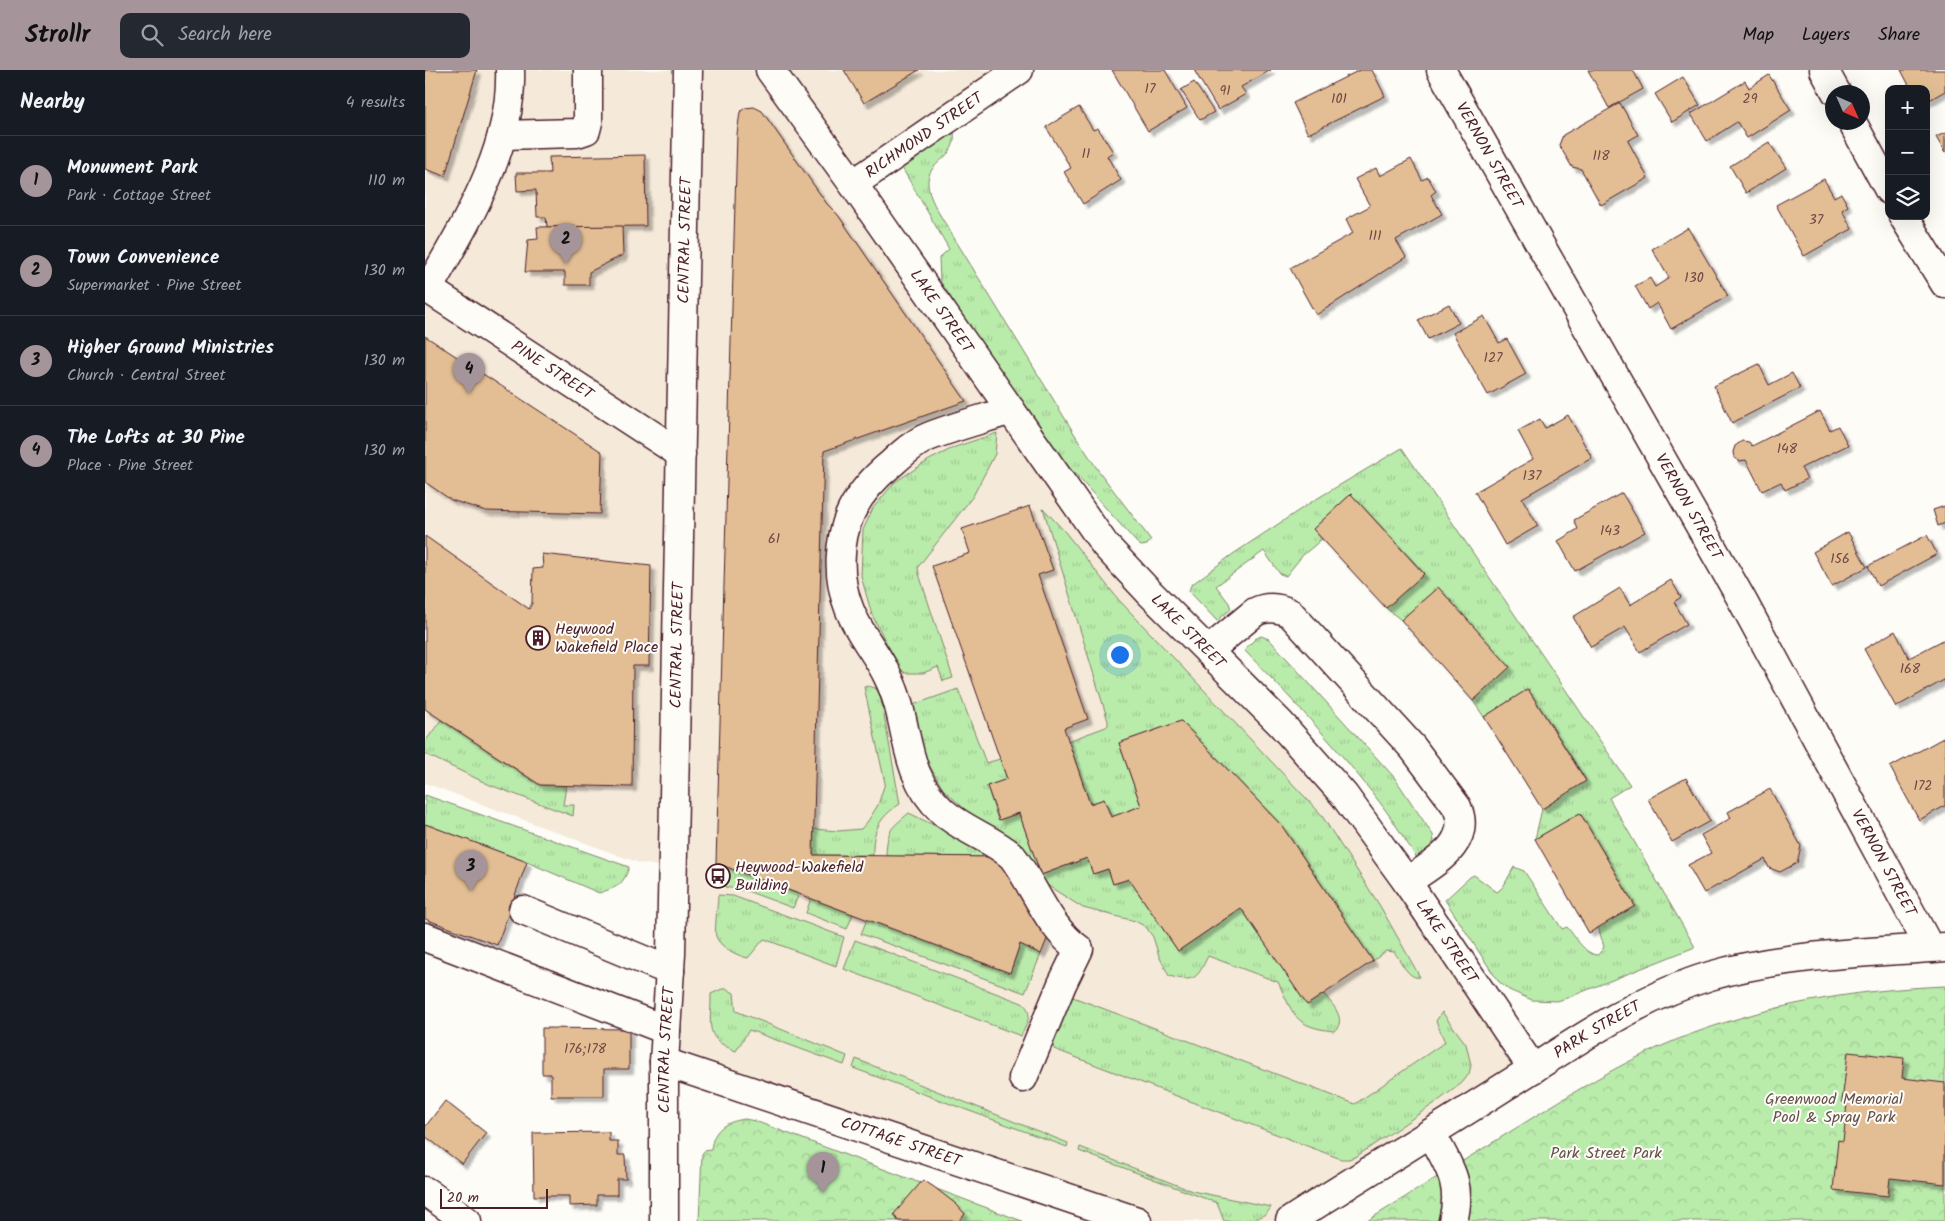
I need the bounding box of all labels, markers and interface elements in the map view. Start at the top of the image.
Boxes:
search box [120,13,470,58]
text: Strollr [25,16,90,55]
text: Search here [178,20,272,50]
icon: search [138,21,166,49]
text: Map [1743,21,1774,50]
text: Layers [1802,21,1850,50]
text: Share [1878,21,1920,50]
house number: 17 [1145,78,1156,100]
house number: 91 [1219,80,1231,102]
street label: RICHMOND STREET [860,85,989,185]
north arrow [1825,85,1870,130]
map controls [1885,85,1930,220]
button: + [1885,85,1930,130]
text: Nearby [20,86,85,119]
house number: 101 [1331,88,1347,110]
house number: 29 [1743,88,1758,110]
text: 4 results [346,90,405,115]
street label: VERNON STREET [1449,97,1530,214]
button: − [1885,130,1930,175]
house number: 11 [1082,143,1090,165]
house number: 118 [1592,145,1610,167]
text: Monument Park [67,153,197,183]
text: 1 [34,168,38,193]
text: 110 m [368,168,405,193]
button: layers [1885,175,1930,220]
street label: CENTRAL STREET [671,176,698,304]
text: Park · Cottage Street [67,183,211,208]
house number: 37 [1809,209,1824,231]
pin: 2 [550,223,582,264]
house number: 111 [1368,225,1382,247]
text: Town Convenience [67,243,219,273]
text: 2 [31,258,41,283]
text: 130 m [364,258,405,283]
street label: LAKE STREET [904,264,981,359]
house number: 130 [1684,267,1704,289]
text: Supermarket · Pine Street [67,273,242,298]
text: Higher Ground Ministries [67,333,274,363]
street label: PINE STREET [506,334,600,407]
house number: 127 [1484,347,1503,369]
text: 3 [32,348,40,373]
text: 130 m [364,348,405,373]
pin: 4 [453,353,485,394]
text: Church · Central Street [67,363,226,388]
text: The Lofts at 30 Pine [67,423,245,453]
text: 4 [32,438,40,463]
text: 130 m [364,438,405,463]
house number: 148 [1777,438,1798,460]
street label: VERNON STREET [1649,449,1730,566]
text: Place · Pine Street [67,453,193,478]
house number: 137 [1523,465,1542,487]
house number: 143 [1600,520,1620,542]
house number: 61 [768,528,780,550]
house number: 156 [1830,548,1850,570]
street label: CENTRAL STREET [663,580,691,709]
street label: LAKE STREET [1145,588,1232,675]
place label: Heywood Wakefield Place [555,617,658,660]
building icon: Heywood Wakefield Place [525,625,551,651]
your location [1107,642,1133,668]
house number: 168 [1900,658,1921,680]
house number: 172 [1914,775,1932,797]
street label: VERNON STREET [1845,804,1924,922]
pin: 3 [455,850,487,891]
place label: Heywood-Wakefield Building [735,855,864,898]
bus stop icon: Heywood-Wakefield Building [705,863,731,889]
street label: LAKE STREET [1409,894,1485,990]
street label: CENTRAL STREET [651,985,681,1113]
street label: PARK STREET [1549,993,1646,1065]
house number: 176;178 [564,1038,607,1060]
park label: Greenwood Memorial Pool & Spray Park [1765,1087,1903,1130]
street label: COTTAGE STREET [837,1110,966,1174]
park label: Park Street Park [1550,1141,1662,1166]
pin: 1 [807,1152,839,1193]
scale bar [440,1186,547,1209]
text: 20 m [447,1187,479,1209]

